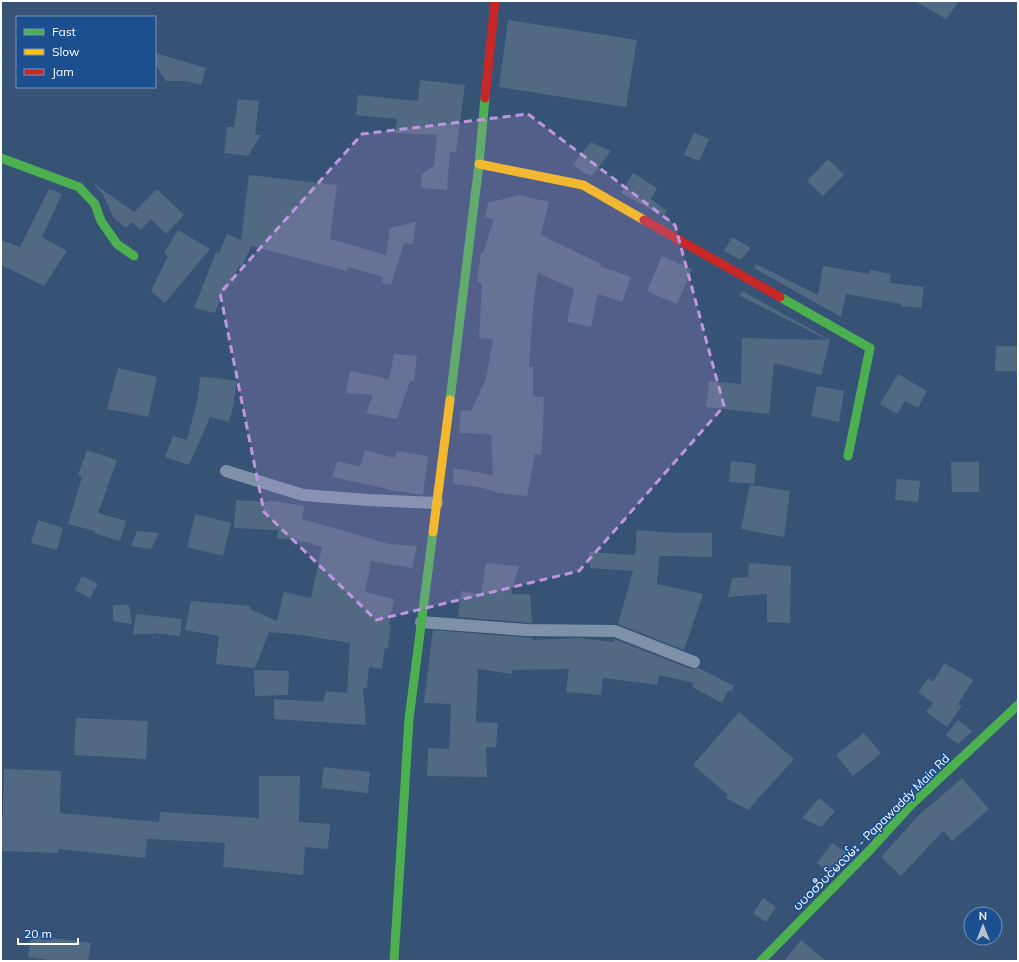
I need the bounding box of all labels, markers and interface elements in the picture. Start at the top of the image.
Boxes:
legend [16,16,156,88]
text: Fast [52,24,76,39]
text: Slow [52,44,80,59]
text: Jam [52,64,74,79]
street label: ပပဝတီပင်မလမ်း - Papawaddy Main Rd [789,750,952,913]
north arrow [963,906,1003,946]
text: N [979,909,987,923]
scale bar [18,920,78,946]
text: 20 m [24,926,52,941]

